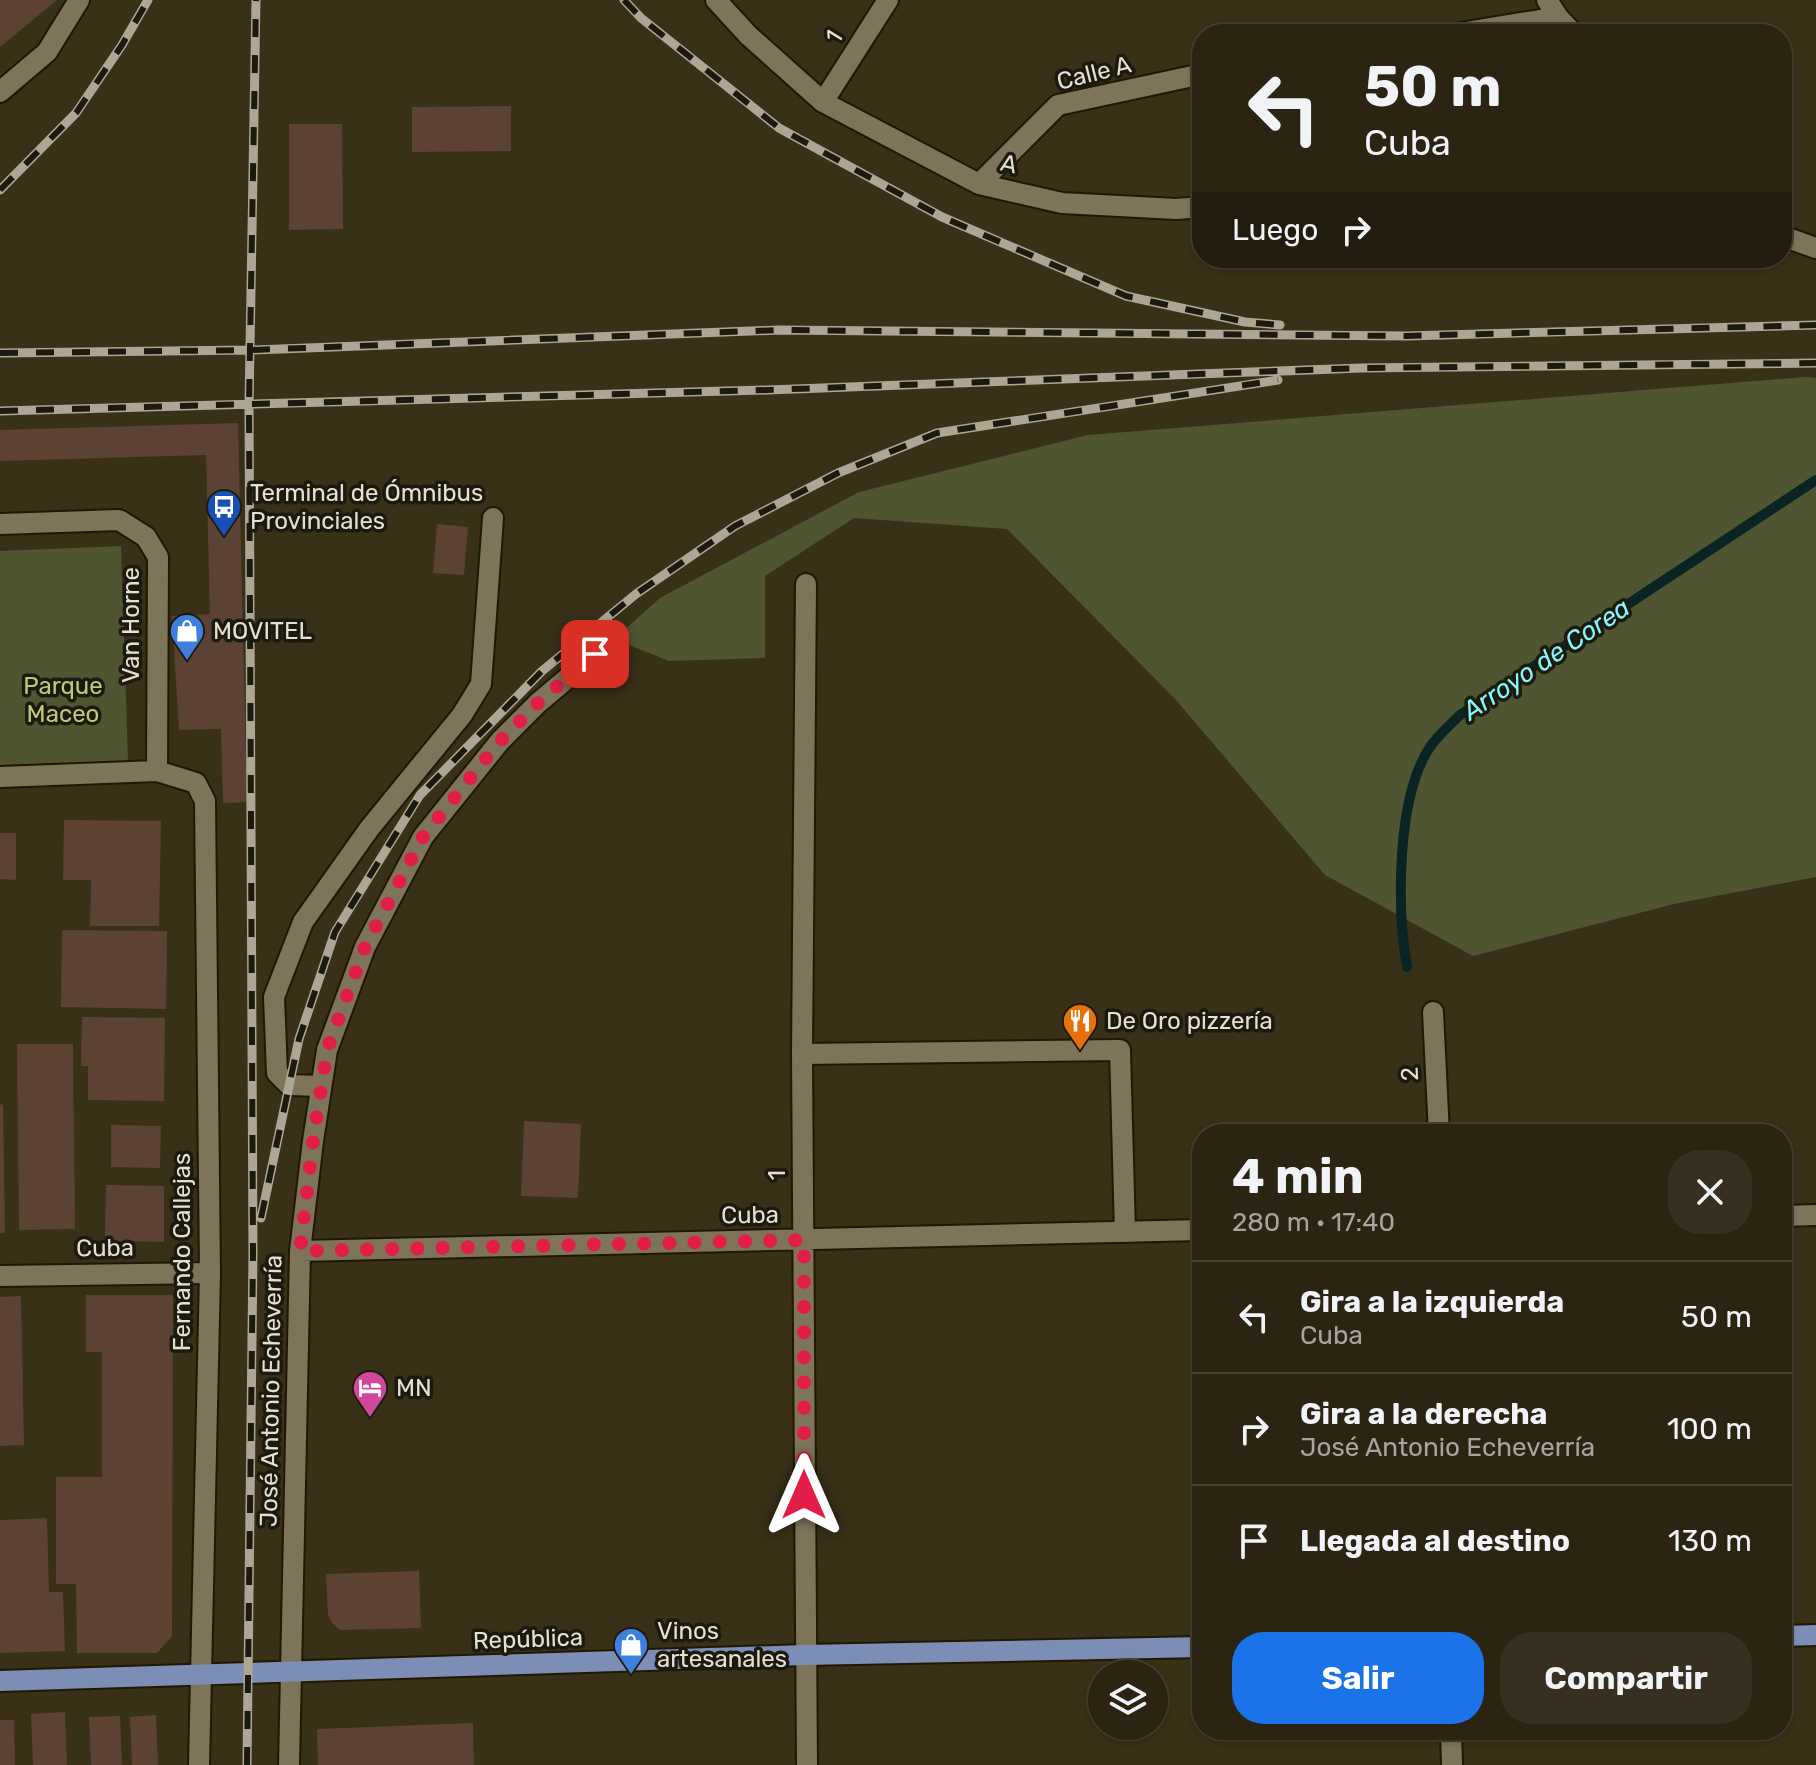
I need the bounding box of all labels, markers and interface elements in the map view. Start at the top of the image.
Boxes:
street label: 1 [819,25,849,49]
street label: Calle A [1054,50,1134,96]
text: 50 m [1364,54,1501,120]
icon: left [1232,56,1336,160]
text: Cuba [1364,121,1451,164]
street label: A [998,149,1020,179]
icon: right [1334,208,1378,252]
text: Luego [1232,212,1318,248]
place label: Terminal de Ómnibus Provinciales [250,479,483,535]
bus stop icon: Terminal de Ómnibus Provinciales [205,488,243,538]
street label: Van Horne [117,567,145,683]
water label: Arroyo de Corea [1455,592,1636,728]
shop icon: MOVITEL [168,612,206,662]
place label: MOVITEL [213,617,313,645]
pin [561,620,629,688]
icon: arrive [573,632,617,676]
park label: Parque Maceo [23,672,103,728]
restaurant icon: De Oro pizzería [1061,1002,1099,1052]
place label: De Oro pizzería [1106,1007,1273,1035]
street label: 2 [1396,1066,1424,1082]
text: 4 min [1232,1148,1364,1205]
button: close [1668,1150,1752,1234]
street label: Fernando Callejas [168,1153,196,1351]
street label: 1 [763,1170,791,1180]
street label: Cuba [721,1200,779,1230]
text: 280 m · 17:40 [1232,1207,1395,1238]
street label: Cuba [76,1233,134,1263]
street label: José Antonio Echeverría [255,1255,287,1527]
text: Gira a la izquierda [1300,1284,1564,1320]
icon: left [1232,1295,1276,1339]
text: 50 m [1681,1299,1752,1335]
text: Cuba [1300,1320,1363,1351]
hotel icon: MN [351,1369,389,1419]
place label: MN [396,1374,432,1402]
text: Gira a la derecha [1300,1396,1547,1432]
icon: right [1232,1407,1276,1451]
text: 100 m [1667,1411,1752,1447]
text: José Antonio Echeverría [1300,1432,1595,1463]
position arrow [762,1453,846,1537]
icon: arrive [1232,1519,1276,1563]
text: Llegada al destino [1300,1523,1570,1559]
text: 130 m [1668,1523,1752,1559]
place label: Vinos artesanales [657,1617,787,1673]
street label: República [472,1623,584,1655]
shop icon: Vinos artesanales [612,1626,650,1676]
button: Salir [1232,1632,1484,1724]
button: Compartir [1500,1632,1752,1724]
map controls [1088,1660,1168,1740]
button: layers [1088,1660,1168,1740]

